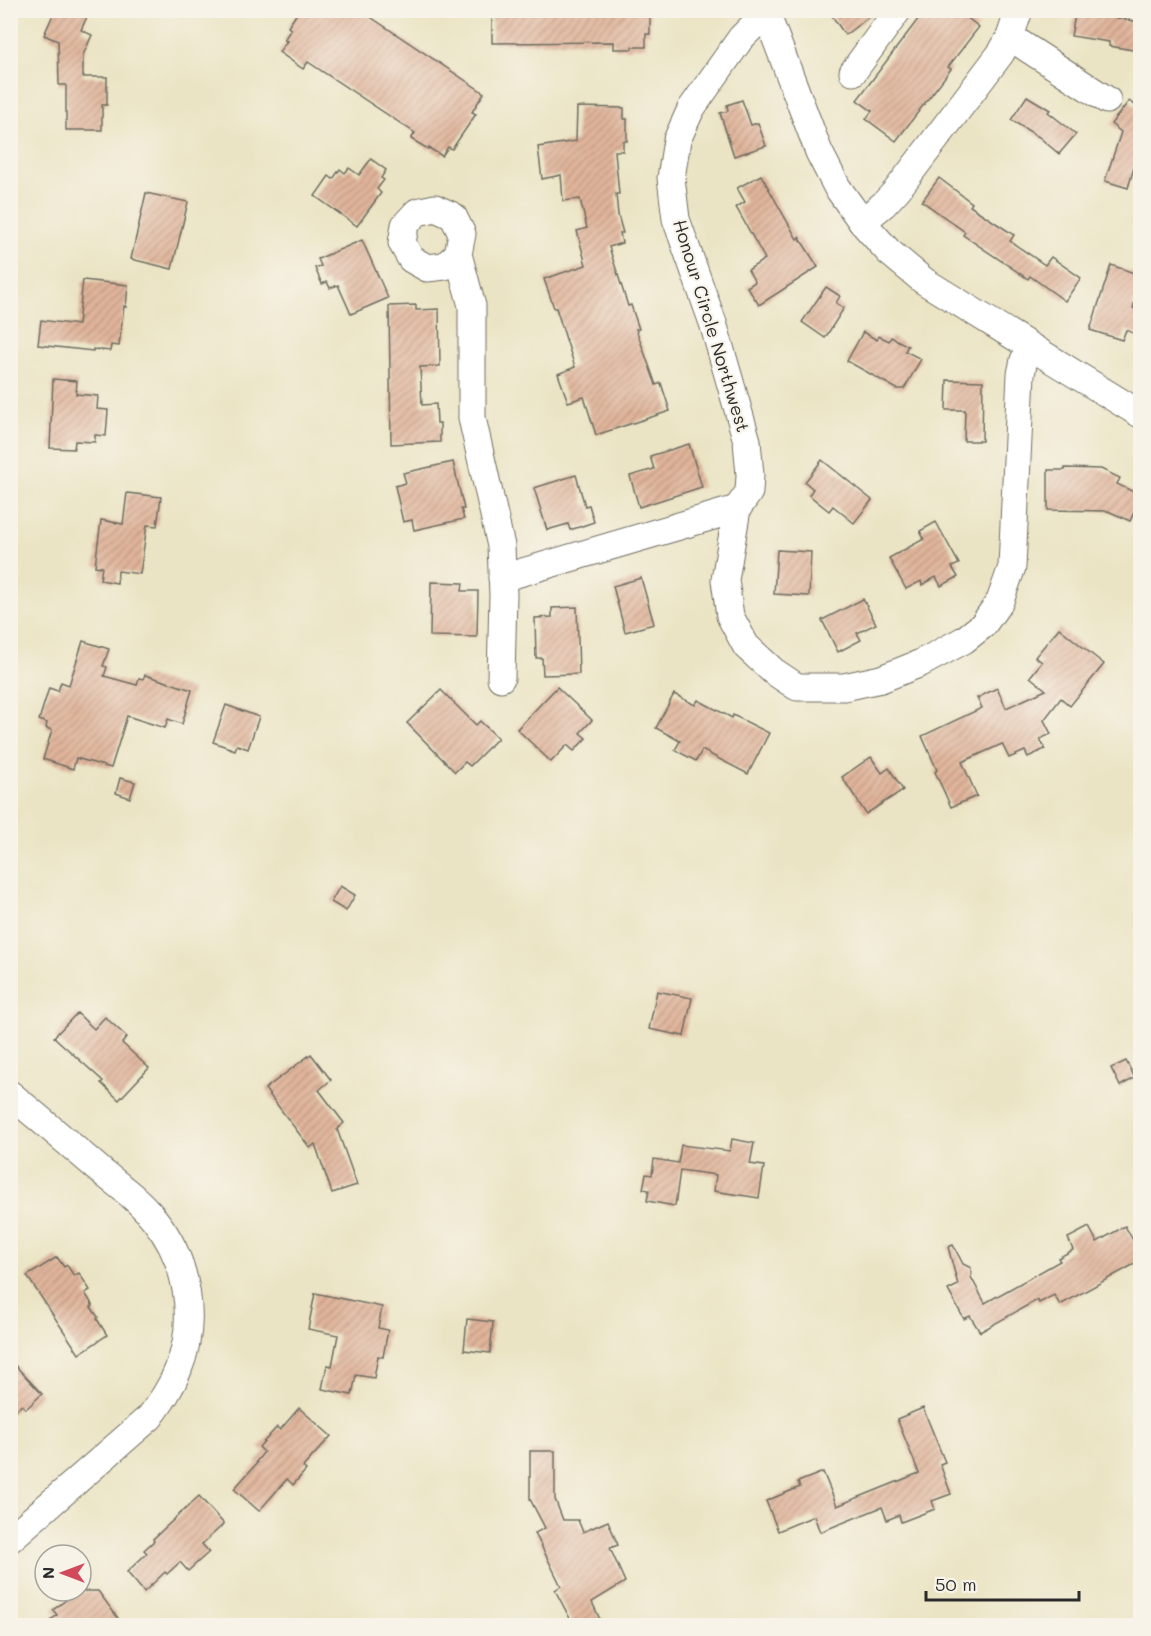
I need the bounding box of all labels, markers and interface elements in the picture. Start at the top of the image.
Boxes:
street label: Honour Circle Northwest [668,217,756,435]
north arrow [33,1543,93,1603]
scale bar [926,1564,1079,1602]
text: N [37,1567,58,1579]
text: 50 m [935,1572,977,1596]

